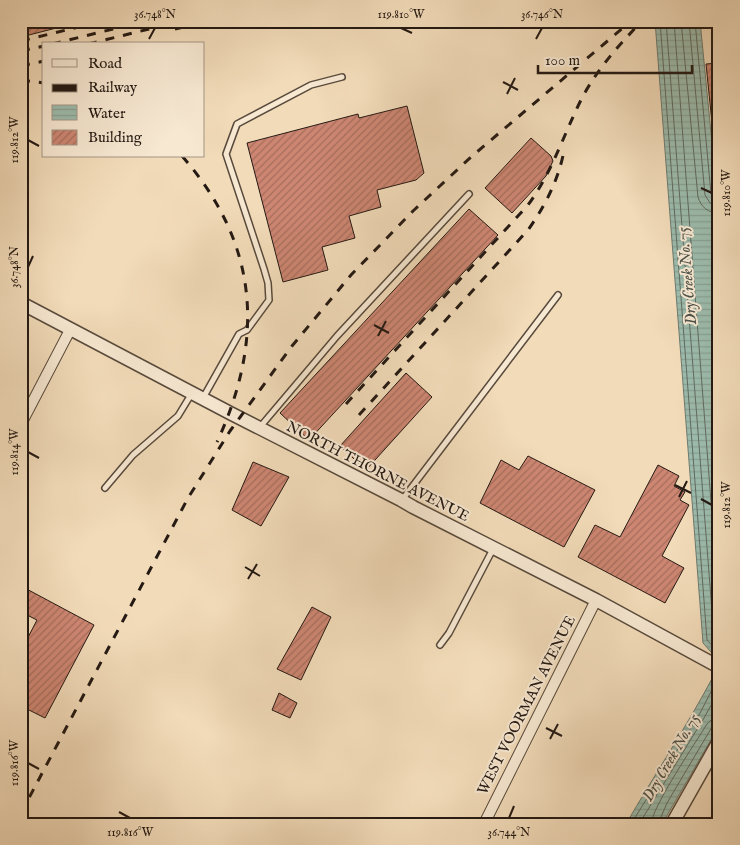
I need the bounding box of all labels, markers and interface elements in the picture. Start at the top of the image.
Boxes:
text: 36.748°N [134,7,177,22]
text: 119.810°W [377,7,425,22]
text: 36.746°N [521,7,564,22]
legend [42,42,205,158]
scale bar [538,42,691,74]
text: 100 m [545,51,581,70]
text: Road [88,54,123,73]
text: Railway [88,78,138,97]
text: Water [88,104,126,123]
text: 119.812°W [7,116,22,163]
text: Building [88,128,143,147]
text: 119.810°W [719,169,734,217]
water label: Dry Creek No. 75 [674,226,702,326]
text: 36.748°N [7,245,22,288]
street label: NORTH THORNE AVENUE [283,417,472,526]
text: 119.814°W [7,428,22,476]
text: 119.812°W [719,481,734,528]
street label: WEST VOORMAN AVENUE [473,612,580,798]
water label: Dry Creek No. 75 [638,710,705,806]
text: 119.816°W [7,739,22,786]
text: 119.816°W [107,825,154,840]
text: 36.744°N [487,825,531,840]

